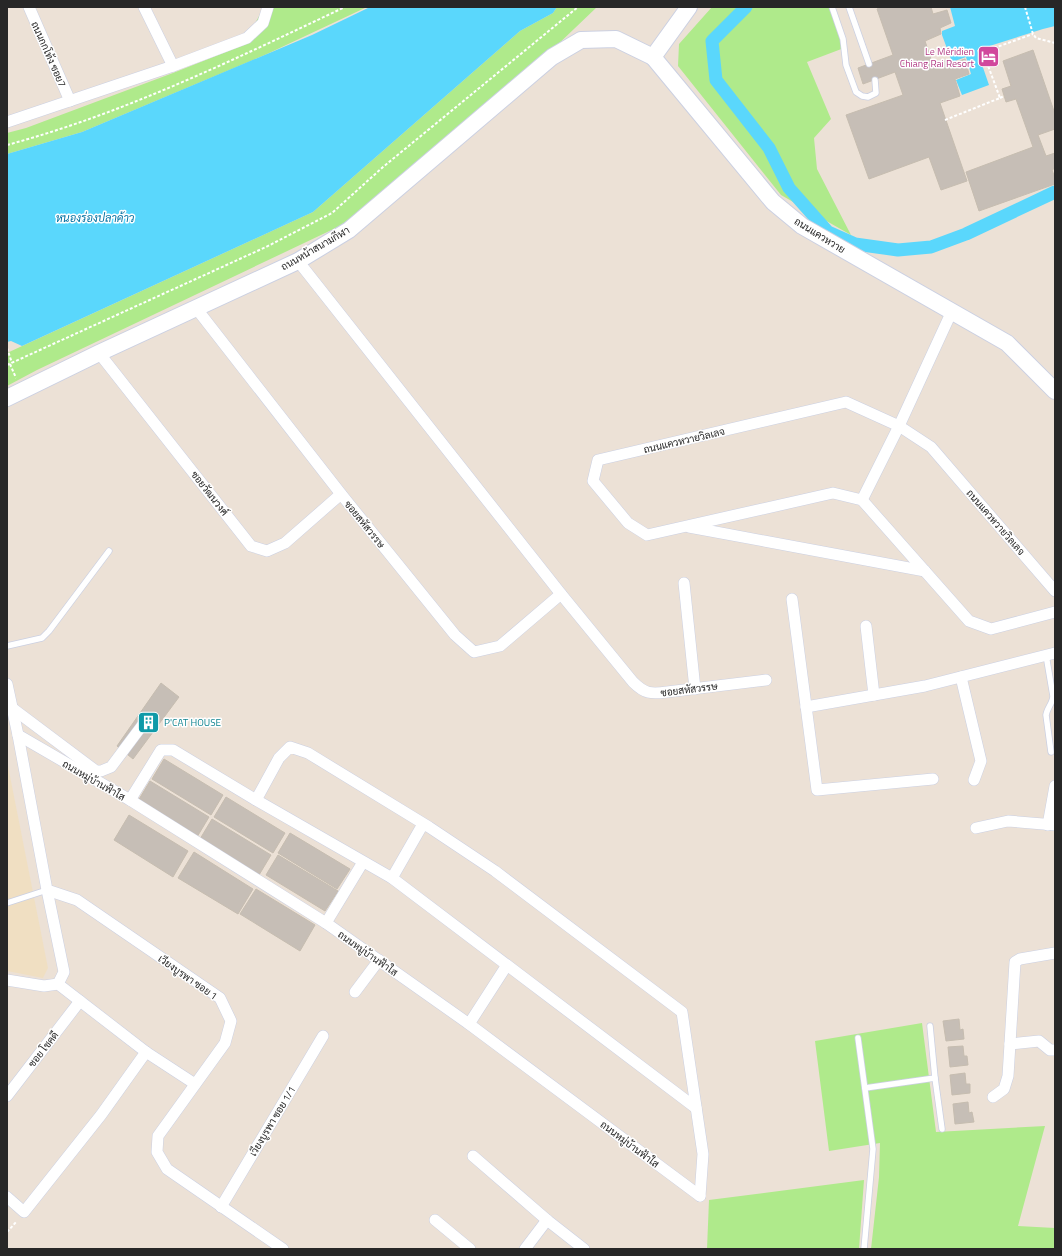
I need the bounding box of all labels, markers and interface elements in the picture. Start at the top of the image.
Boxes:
street label: ถนนกกโท้ง ซอย7 [27,19,70,89]
place label: Le Méridien Chiang Rai Resort [900,44,974,71]
hotel icon: Le Méridien Chiang Rai Resort [976,44,1002,70]
water label: หนองร่องปลาค้าว [56,210,135,226]
street label: ถนนแควหวาย [791,214,848,257]
street label: ถนนหน้าสนามกีฬา [278,223,353,274]
street label: ถนนแควหวายวิลเลจ [642,424,726,457]
street label: ซอยวัฒนวงศ์ [187,468,232,519]
street label: ถนนแควหวายวิลเลจ [963,486,1028,559]
street label: ซอยสหัสวรรษ [341,497,389,551]
street label: ซอยสหัสวรรษ [660,679,719,700]
building icon: P'CAT HOUSE [135,709,161,735]
place label: P'CAT HOUSE [164,715,222,730]
street label: ถนนหมู่บ้านฟ้าใส [60,756,128,805]
street label: ถนนหมู่บ้านฟ้าใส [335,927,401,980]
street label: เวียงบูรพา ซอย 1 [155,951,221,1004]
street label: ซอย โชคดี [25,1028,62,1070]
street label: เวียงบูรพา ซอย 1/1 [246,1083,299,1159]
street label: ถนนหมู่บ้านฟ้าใส [597,1117,662,1172]

